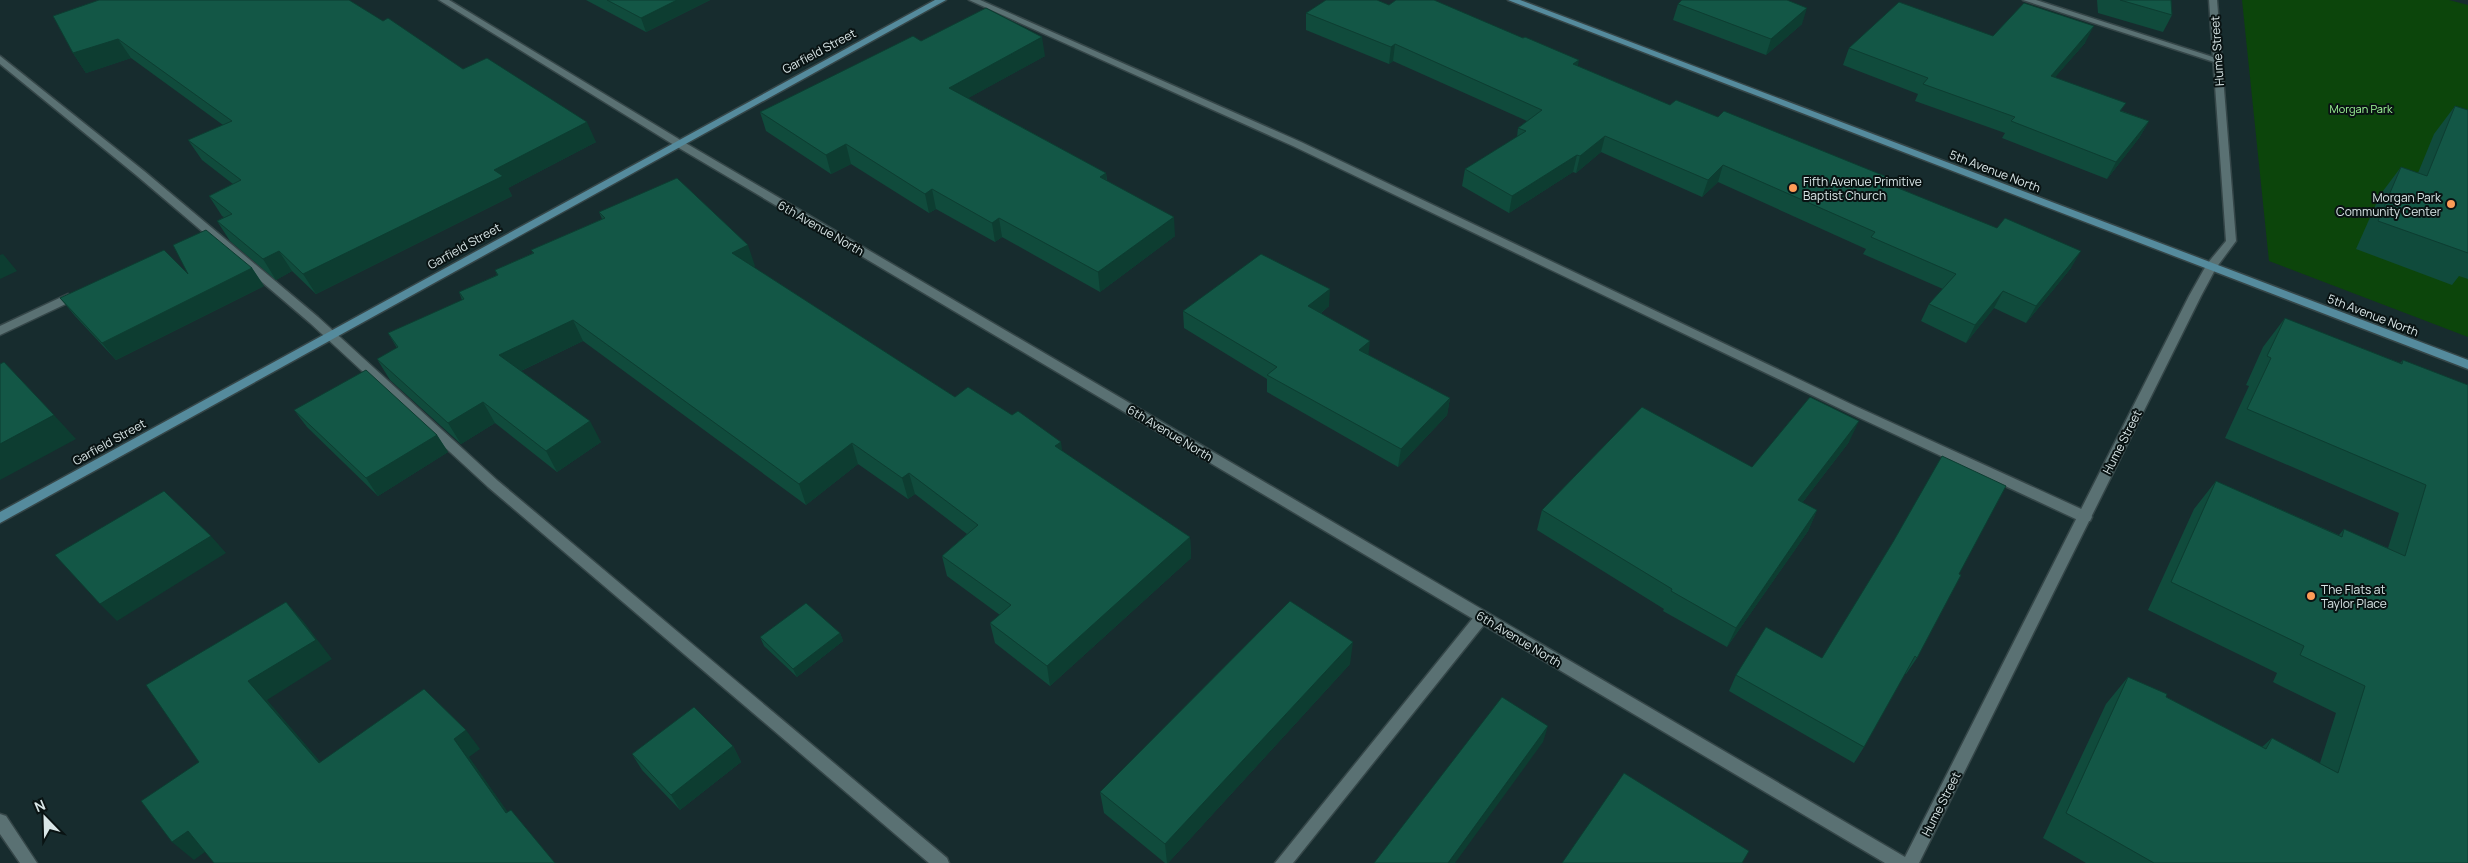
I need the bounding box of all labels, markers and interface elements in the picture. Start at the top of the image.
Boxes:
street label: Hume Street [2206,15,2228,87]
street label: Garfield Street [779,24,859,78]
park label: Morgan Park [2330,101,2393,116]
street label: 5th Avenue North [1947,146,2043,196]
place label: Fifth Avenue Primitive Baptist Church [1803,173,1922,204]
marker: Fifth Avenue Primitive Baptist Church [1787,182,1799,194]
place label: Morgan Park Community Center [2336,189,2442,220]
street label: 6th Avenue North [775,196,867,260]
marker: Morgan Park Community Center [2445,198,2457,210]
street label: Garfield Street [424,219,504,273]
street label: 5th Avenue North [2325,290,2421,340]
street label: 6th Avenue North [1124,401,1216,465]
street label: Hume Street [2099,407,2146,477]
street label: Garfield Street [69,415,149,469]
place label: The Flats at Taylor Place [2321,581,2387,612]
marker: The Flats at Taylor Place [2305,590,2317,602]
street label: 6th Avenue North [1473,607,1565,671]
street label: Hume Street [1918,769,1965,839]
north arrow [20,793,70,843]
text: N [31,795,48,816]

